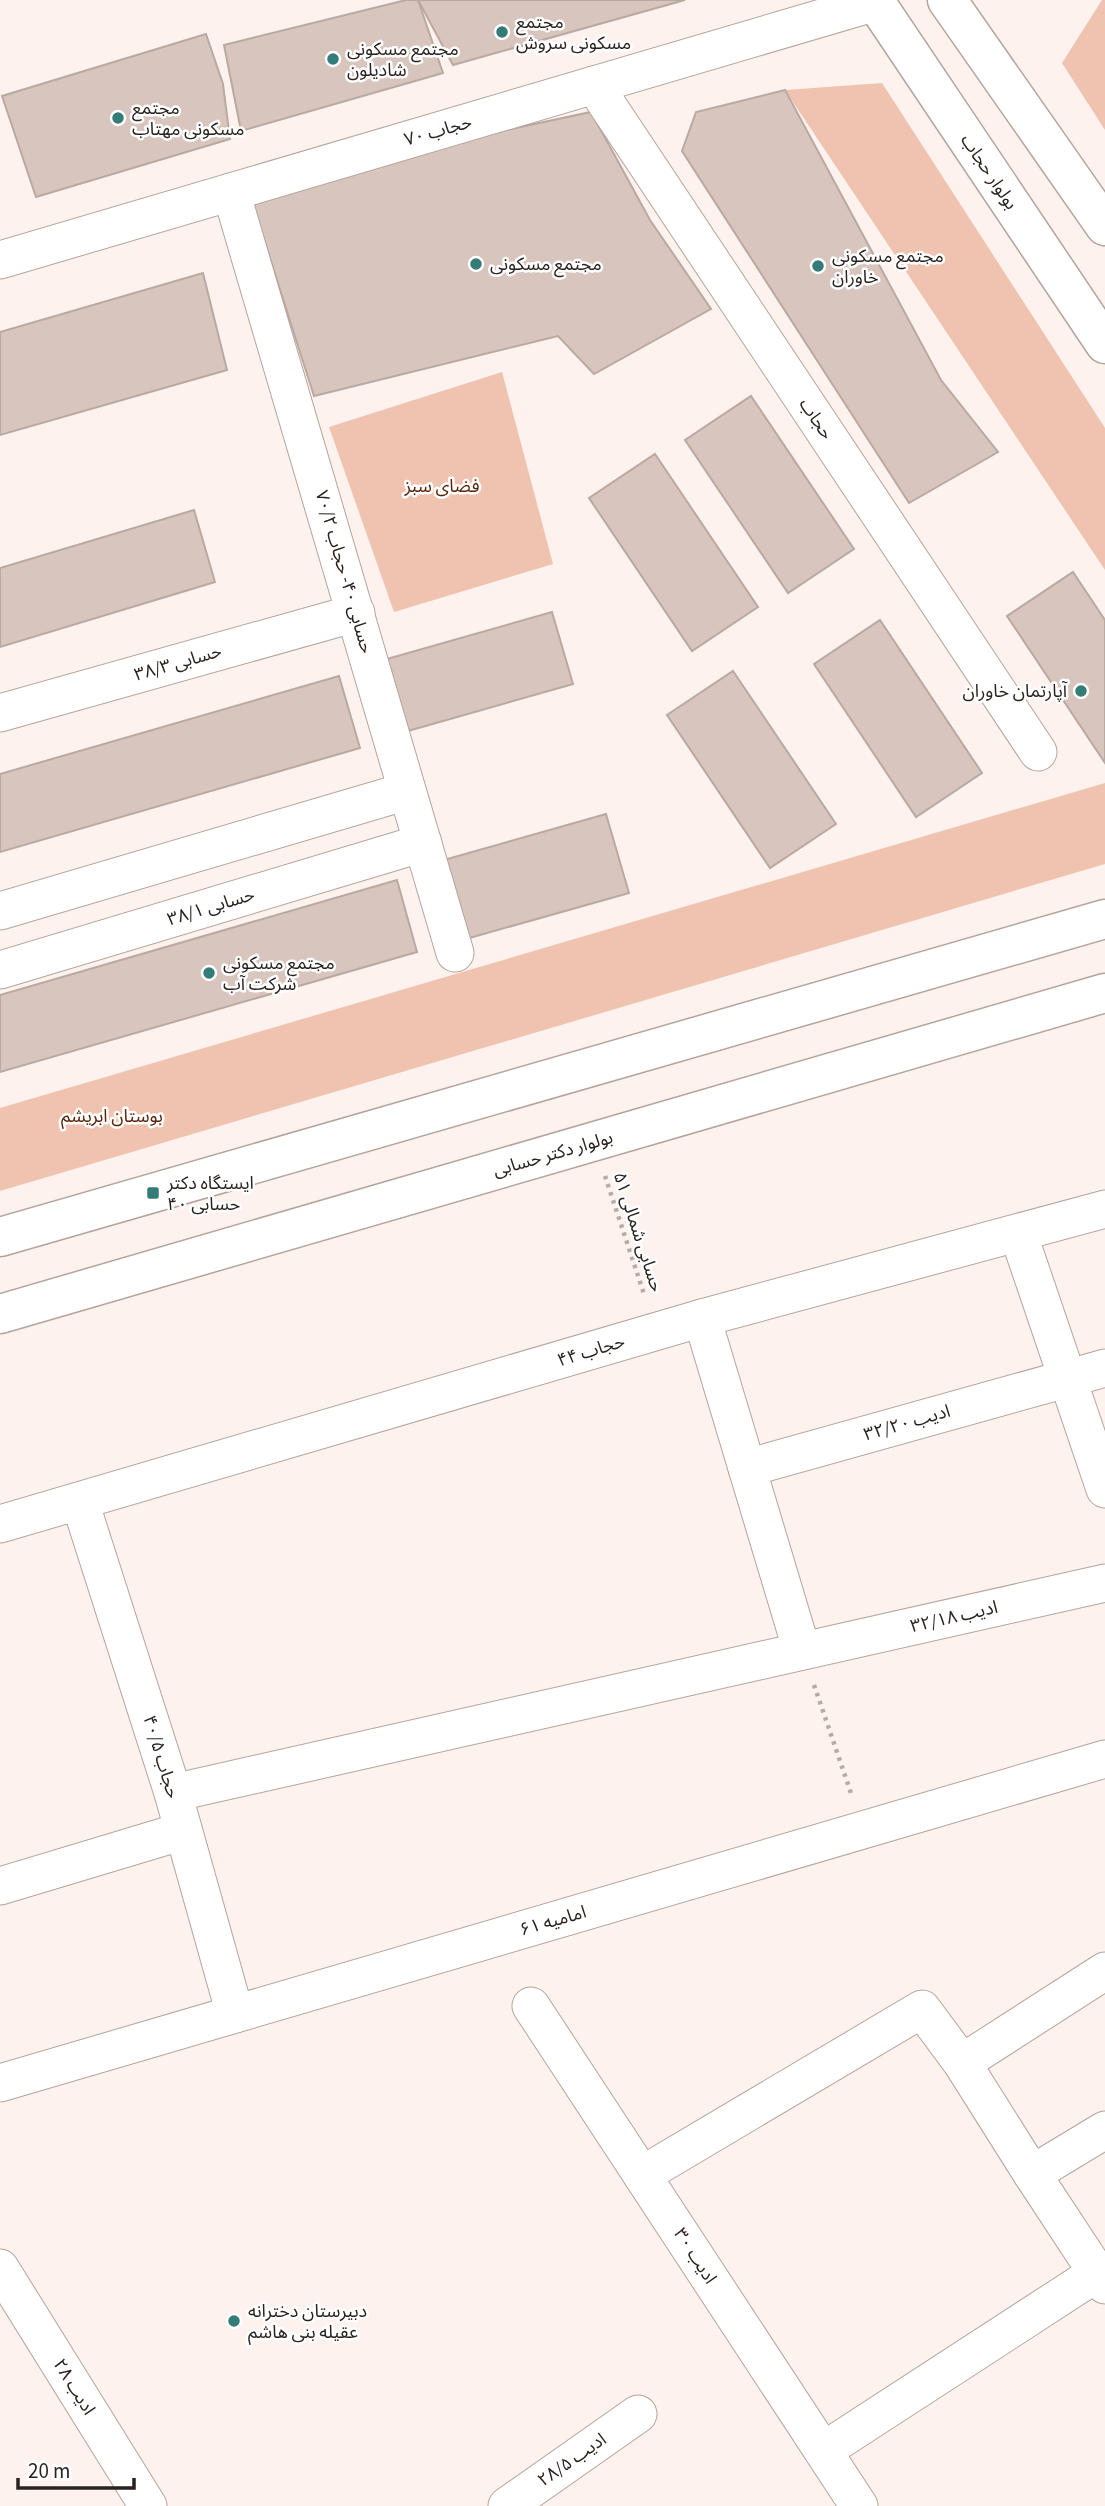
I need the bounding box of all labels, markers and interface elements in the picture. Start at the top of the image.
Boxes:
place label: مجتمع مسکونی سروش [516,10,631,56]
marker: مجتمع مسکونی سروش [494,24,510,40]
place label: مجتمع مسکونی شادیلون [347,37,459,83]
marker: مجتمع مسکونی شادیلون [325,51,341,67]
place label: مجتمع مسکونی مهتاب [132,96,244,142]
street label: حجاب ۷۰ [401,109,475,153]
marker: مجتمع مسکونی مهتاب [110,110,126,126]
street label: بولوار حجاب [955,129,1023,215]
place label: مجتمع مسکونی خاوران [832,244,944,290]
place label: مجتمع مسکونی [490,252,602,278]
marker: مجتمع مسکونی [468,256,484,272]
marker: مجتمع مسکونی خاوران [810,258,826,274]
street label: حجاب [793,393,839,445]
park label: فضای سبز [403,474,480,499]
street label: حسابی ۴۰- حجاب ۷۰/۲ [309,488,379,656]
street label: حسابی ۳۸/۳ [131,639,225,687]
place label: آپارتمان خاوران [962,679,1068,704]
marker: آپارتمان خاوران [1073,683,1089,699]
street label: حسابی ۳۸/۱ [164,882,258,932]
place label: مجتمع مسکونی شرکت آب [223,951,335,997]
marker: مجتمع مسکونی شرکت آب [201,965,217,981]
park label: بوستان ابریشم [61,1104,163,1129]
street label: بولوار دکتر حسابی [490,1125,616,1183]
street label: حسابی شمالی ۵۱ [607,1169,669,1295]
place label: ایستگاه دکتر حسابی ۴۰ [166,1171,254,1217]
marker: ایستگاه دکتر حسابی ۴۰ [145,1185,161,1201]
street label: حجاب ۴۴ [554,1329,628,1373]
street label: ادیب ۳۲/۲۰ [861,1399,953,1447]
street label: ادیب ۳۲/۱۸ [908,1595,1000,1639]
street label: حجاب ۴۰/۵ [136,1712,186,1802]
street label: امامیه ۶۱ [517,1900,589,1942]
street label: ادیب ۳۰ [668,2223,722,2289]
place label: دبیرستان دخترانه عقیله بنی هاشم [248,2299,367,2345]
marker: دبیرستان دخترانه عقیله بنی هاشم [226,2313,242,2329]
street label: ادیب ۲۸ [47,2354,101,2420]
street label: ادیب ۲۸/۵ [533,2427,611,2493]
scale bar [18,2446,133,2490]
text: 20 m [28,2456,70,2486]

